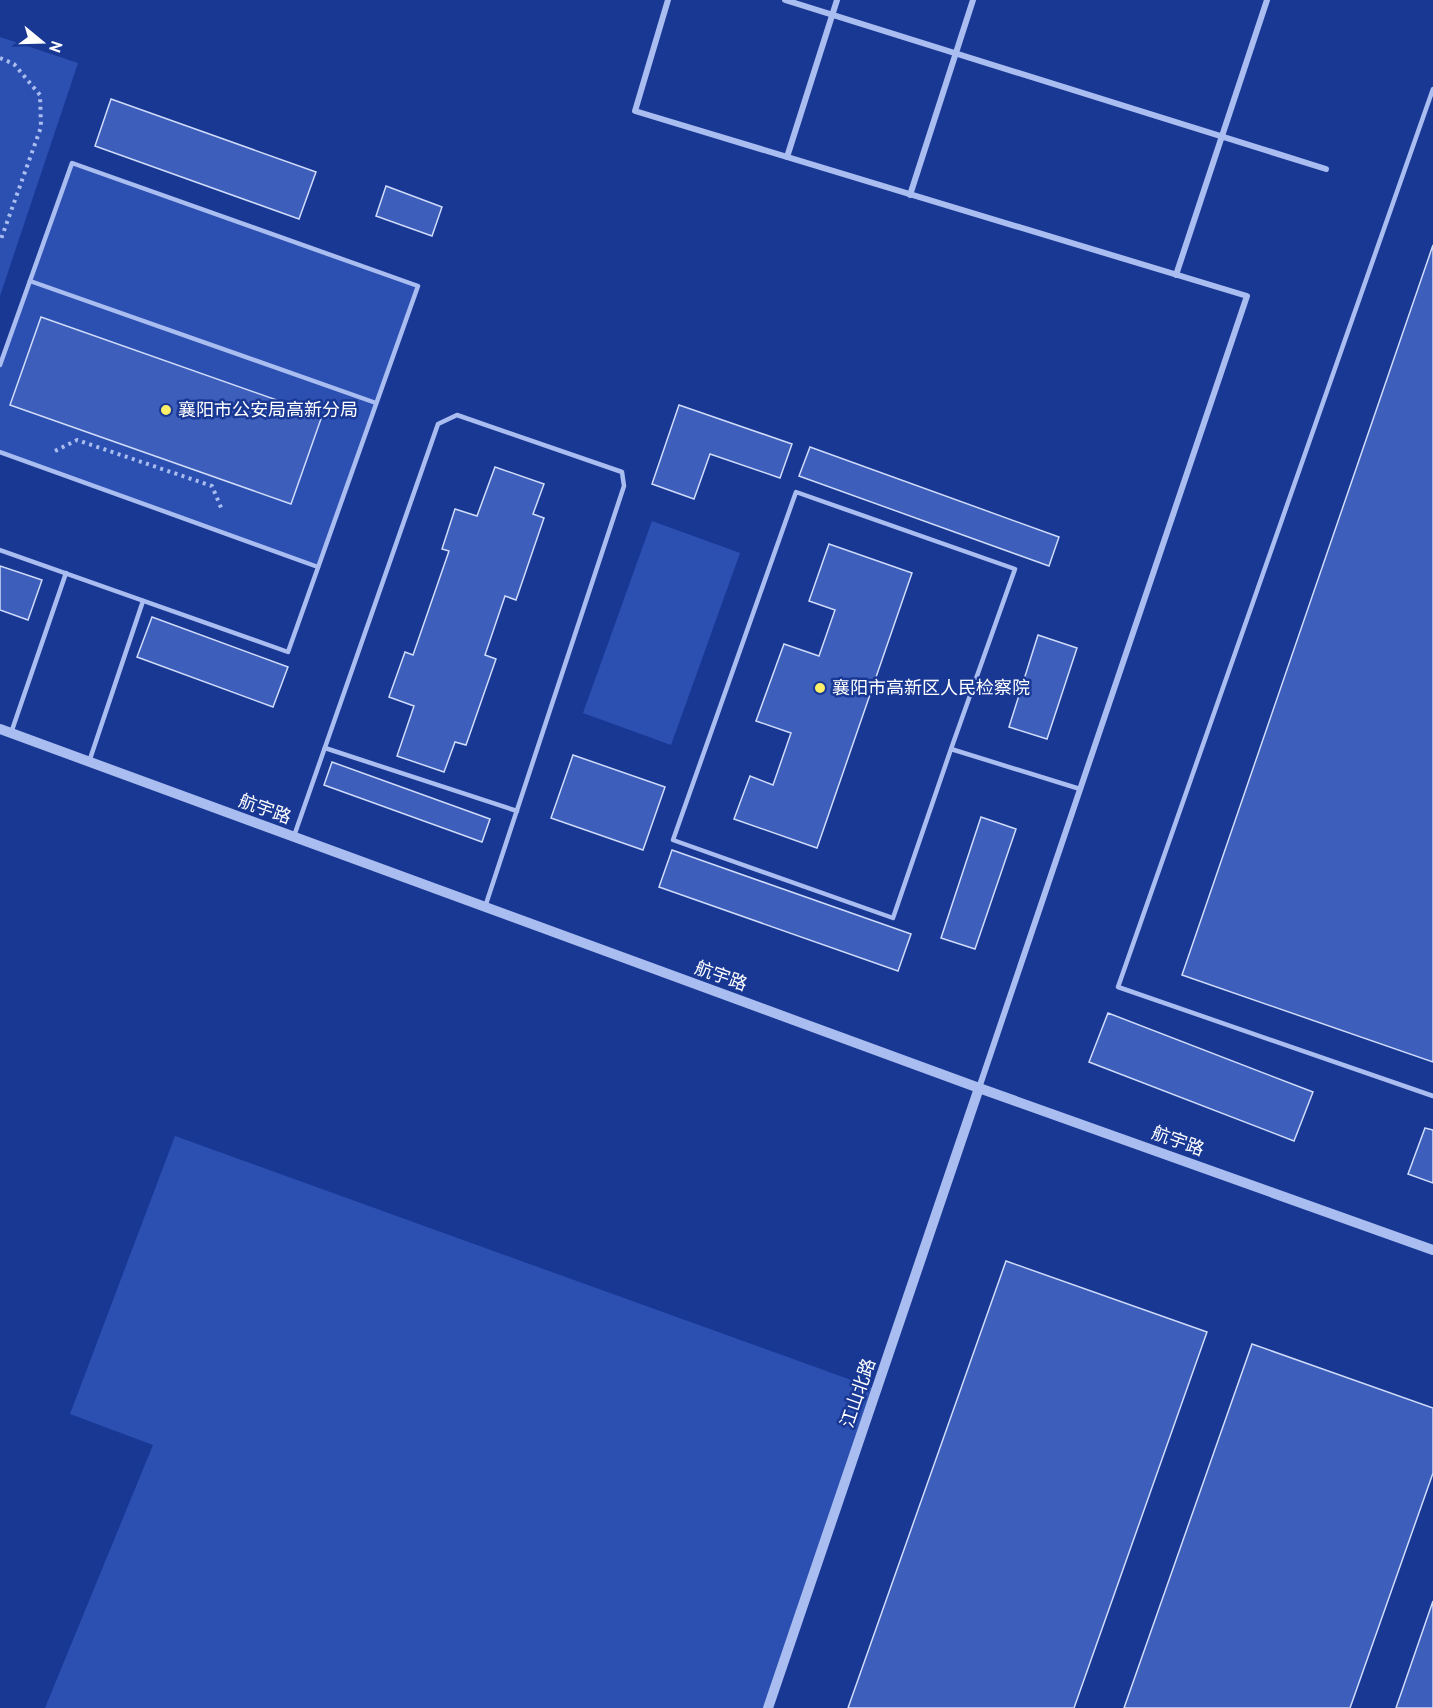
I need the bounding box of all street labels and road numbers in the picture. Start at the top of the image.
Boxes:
street label: 航宇路 [236,788,294,829]
street label: 航宇路 [692,955,750,996]
street label: 航宇路 [1149,1120,1207,1161]
street label: 江山北路 [835,1355,880,1431]

